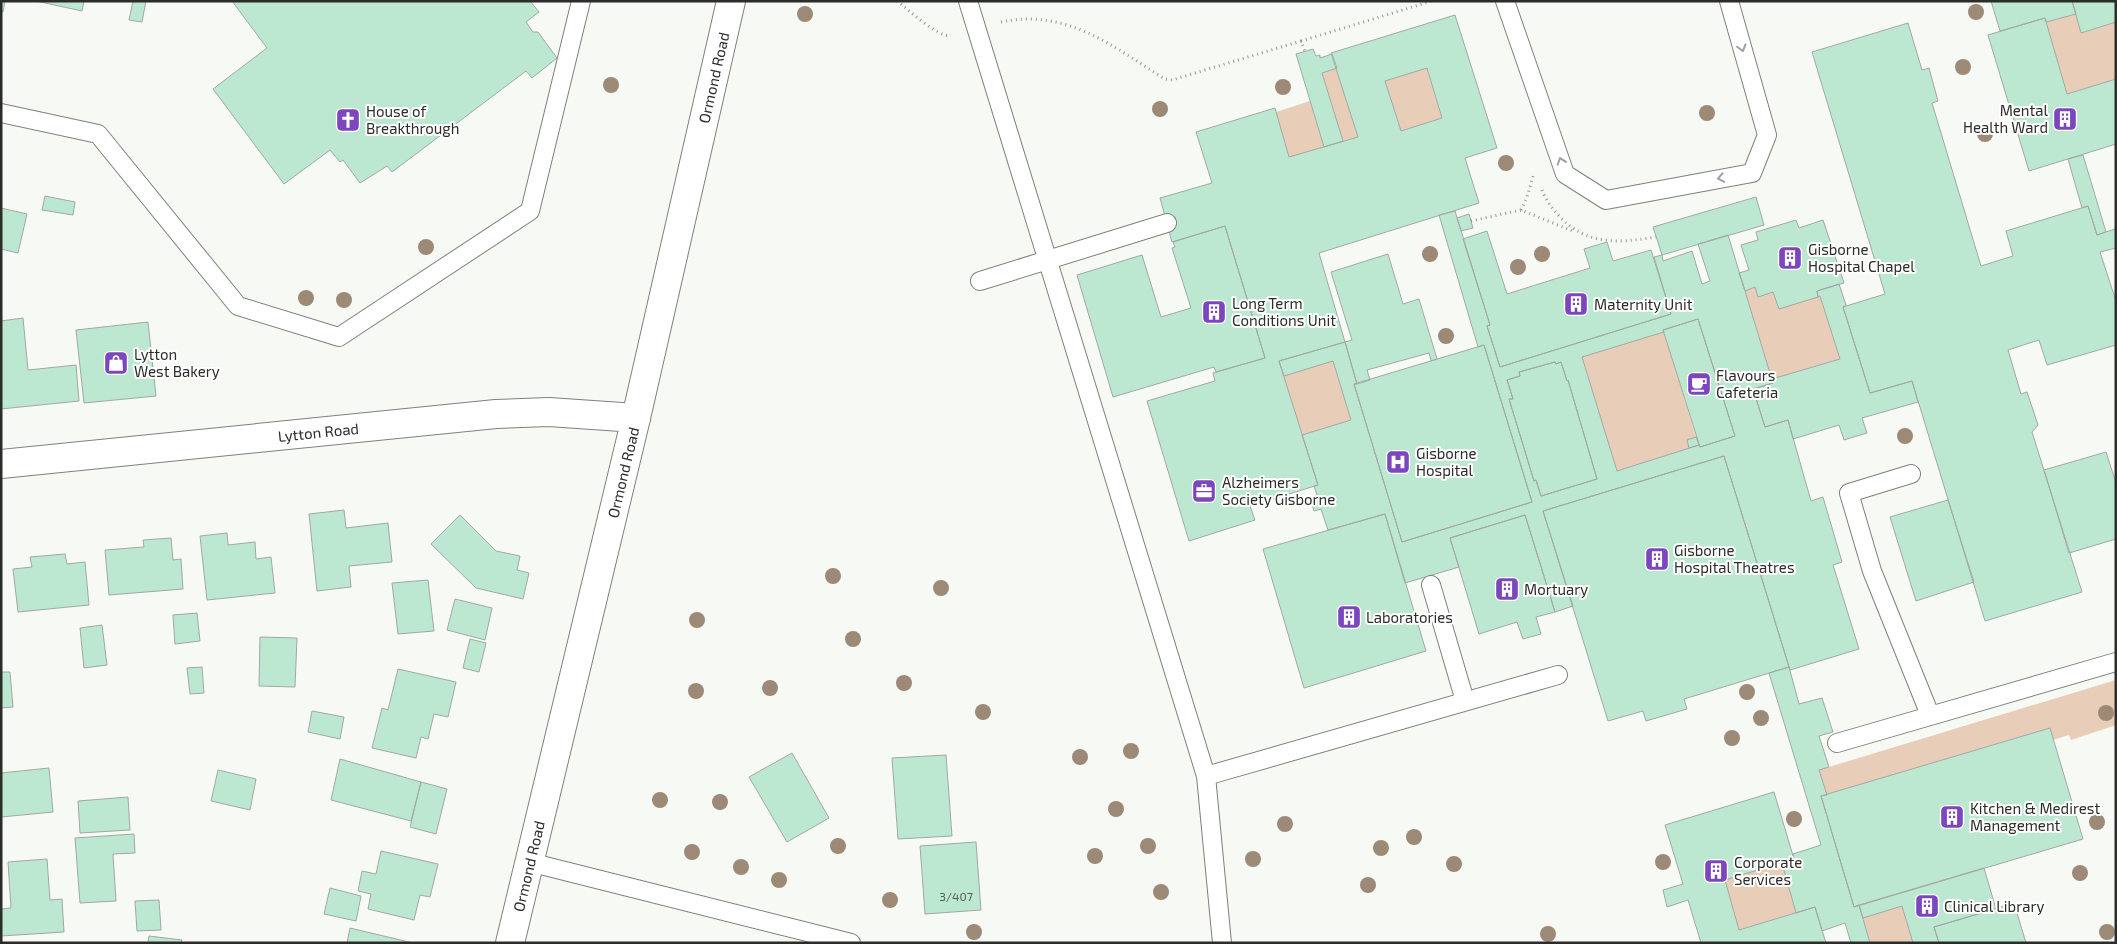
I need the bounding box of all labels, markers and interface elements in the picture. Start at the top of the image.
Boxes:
street label: Ormond Road [694,30,733,125]
one-way arrow [1737,43,1747,52]
place label: Mental Health Ward [1963,101,2049,136]
place label: House of Breakthrough [366,102,459,137]
building icon: Mental Health Ward [2052,106,2078,132]
church icon: House of Breakthrough [335,107,361,133]
one-way arrow [1557,157,1567,165]
one-way arrow [1717,173,1726,183]
place label: Gisborne Hospital Chapel [1808,240,1915,275]
building icon: Gisborne Hospital Chapel [1777,245,1803,271]
building icon: Maternity Unit [1563,291,1589,317]
place label: Long Term Conditions Unit [1232,294,1336,329]
place label: Maternity Unit [1594,295,1693,313]
building icon: Long Term Conditions Unit [1201,299,1227,325]
place label: Lytton West Bakery [134,345,220,380]
shop icon: Lytton West Bakery [103,350,129,376]
place label: Flavours Cafeteria [1716,366,1778,401]
cafe icon: Flavours Cafeteria [1686,371,1712,397]
street label: Lytton Road [277,419,360,445]
street label: Ormond Road [603,425,643,520]
place label: Gisborne Hospital [1416,444,1477,479]
hospital icon: Gisborne Hospital [1385,449,1411,475]
place label: Alzheimers Society Gisborne [1222,473,1335,508]
office icon: Alzheimers Society Gisborne [1191,478,1217,504]
place label: Gisborne Hospital Theatres [1674,541,1795,576]
building icon: Gisborne Hospital Theatres [1644,546,1670,572]
building icon: Mortuary [1494,576,1520,602]
place label: Mortuary [1524,580,1588,598]
building icon: Laboratories [1336,604,1362,630]
place label: Laboratories [1366,608,1453,626]
place label: Kitchen & Medirest Management [1970,799,2100,834]
building icon: Kitchen & Medirest Management [1939,804,1965,830]
street label: Ormond Road [509,819,548,913]
place label: Corporate Services [1734,853,1802,888]
building icon: Corporate Services [1703,858,1729,884]
house number: 3/407 [939,889,973,903]
building icon: Clinical Library [1914,893,1940,919]
place label: Clinical Library [1944,897,2044,915]

